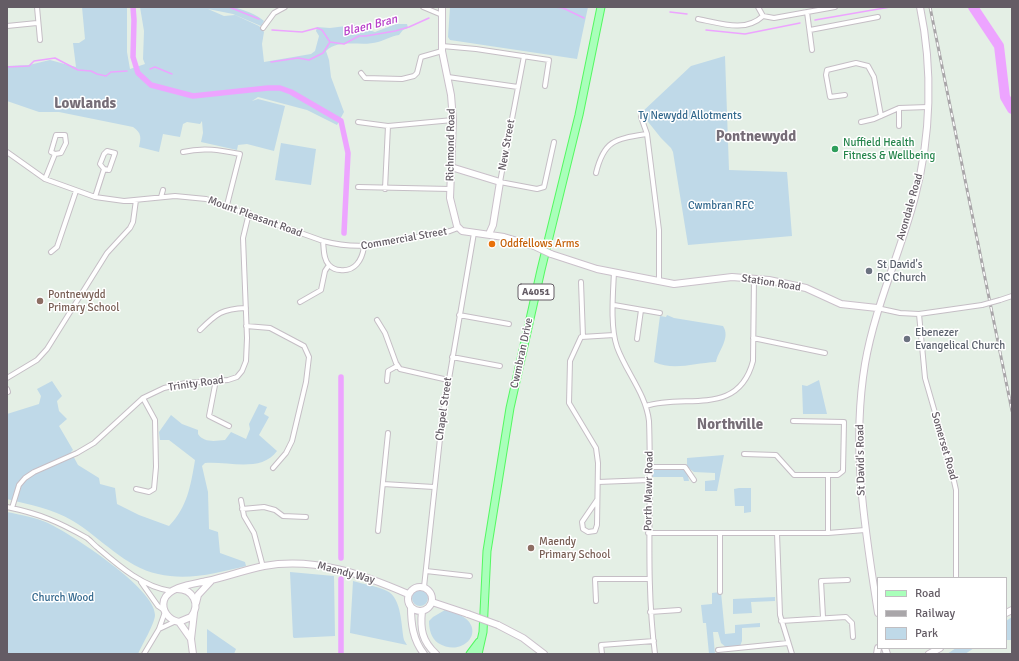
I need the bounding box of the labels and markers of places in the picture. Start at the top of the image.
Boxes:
place label: Nuffield Health Fitness & Wellbeing [843,136,935,162]
marker: Nuffield Health Fitness & Wellbeing [830,144,840,154]
place label: Oddfellows Arms [500,237,579,251]
marker: Oddfellows Arms [487,239,497,249]
place label: St David's RC Church [877,258,926,284]
marker: St David's RC Church [864,266,874,276]
place label: Pontnewydd Primary School [48,288,119,314]
marker: Pontnewydd Primary School [35,296,45,306]
place label: Ebenezer Evangelical Church [915,326,1005,352]
marker: Ebenezer Evangelical Church [902,334,912,344]
place label: Maendy Primary School [539,535,610,561]
marker: Maendy Primary School [526,543,536,553]

